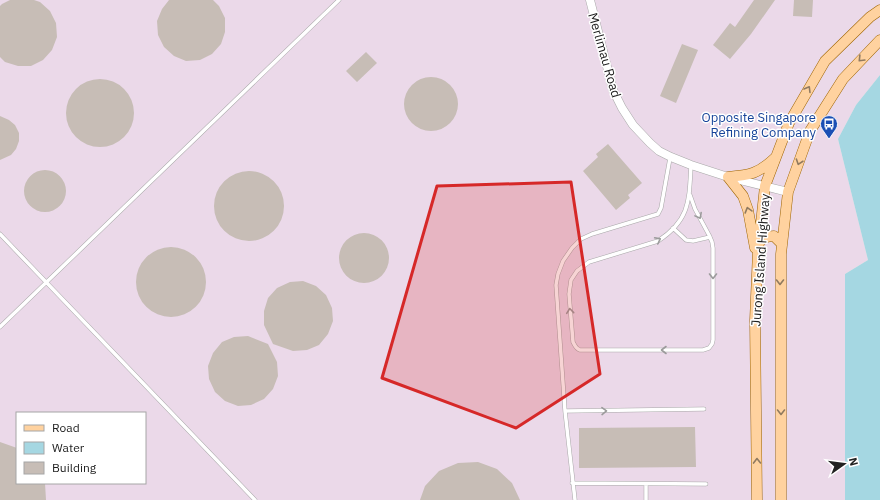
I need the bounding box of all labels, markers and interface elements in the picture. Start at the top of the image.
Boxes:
street label: Merlimau Road [584,11,625,100]
one-way arrow [858,54,866,62]
one-way arrow [804,86,811,93]
place label: Opposite Singapore Refining Company [702,109,817,141]
bus stop icon: Opposite Singapore Refining Company [819,114,839,139]
one-way arrow [795,158,804,165]
street label: Jurong Island Highway [747,193,774,327]
one-way arrow [744,206,753,213]
one-way arrow [695,212,702,220]
one-way arrow [654,237,662,245]
one-way arrow [709,273,717,279]
one-way arrow [776,279,784,285]
one-way arrow [566,308,575,314]
one-way arrow [661,346,667,354]
one-way arrow [601,406,607,415]
one-way arrow [777,409,785,415]
legend [16,412,146,484]
text: Road [52,420,80,435]
text: Water [52,440,85,455]
north arrow [824,444,864,484]
text: N [846,456,861,467]
one-way arrow [753,458,761,464]
text: Building [52,460,97,475]

